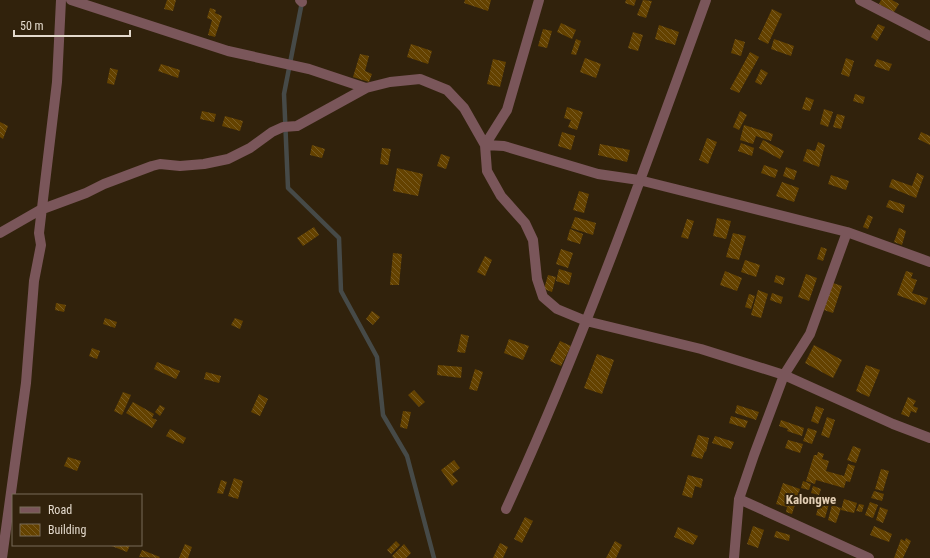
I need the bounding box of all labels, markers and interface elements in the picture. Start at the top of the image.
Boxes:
scale bar [14,12,130,38]
text: 50 m [20,19,44,33]
district label: Kalongwe [786,492,836,507]
legend [12,494,142,546]
text: Road [48,503,72,517]
text: Building [48,523,86,537]

